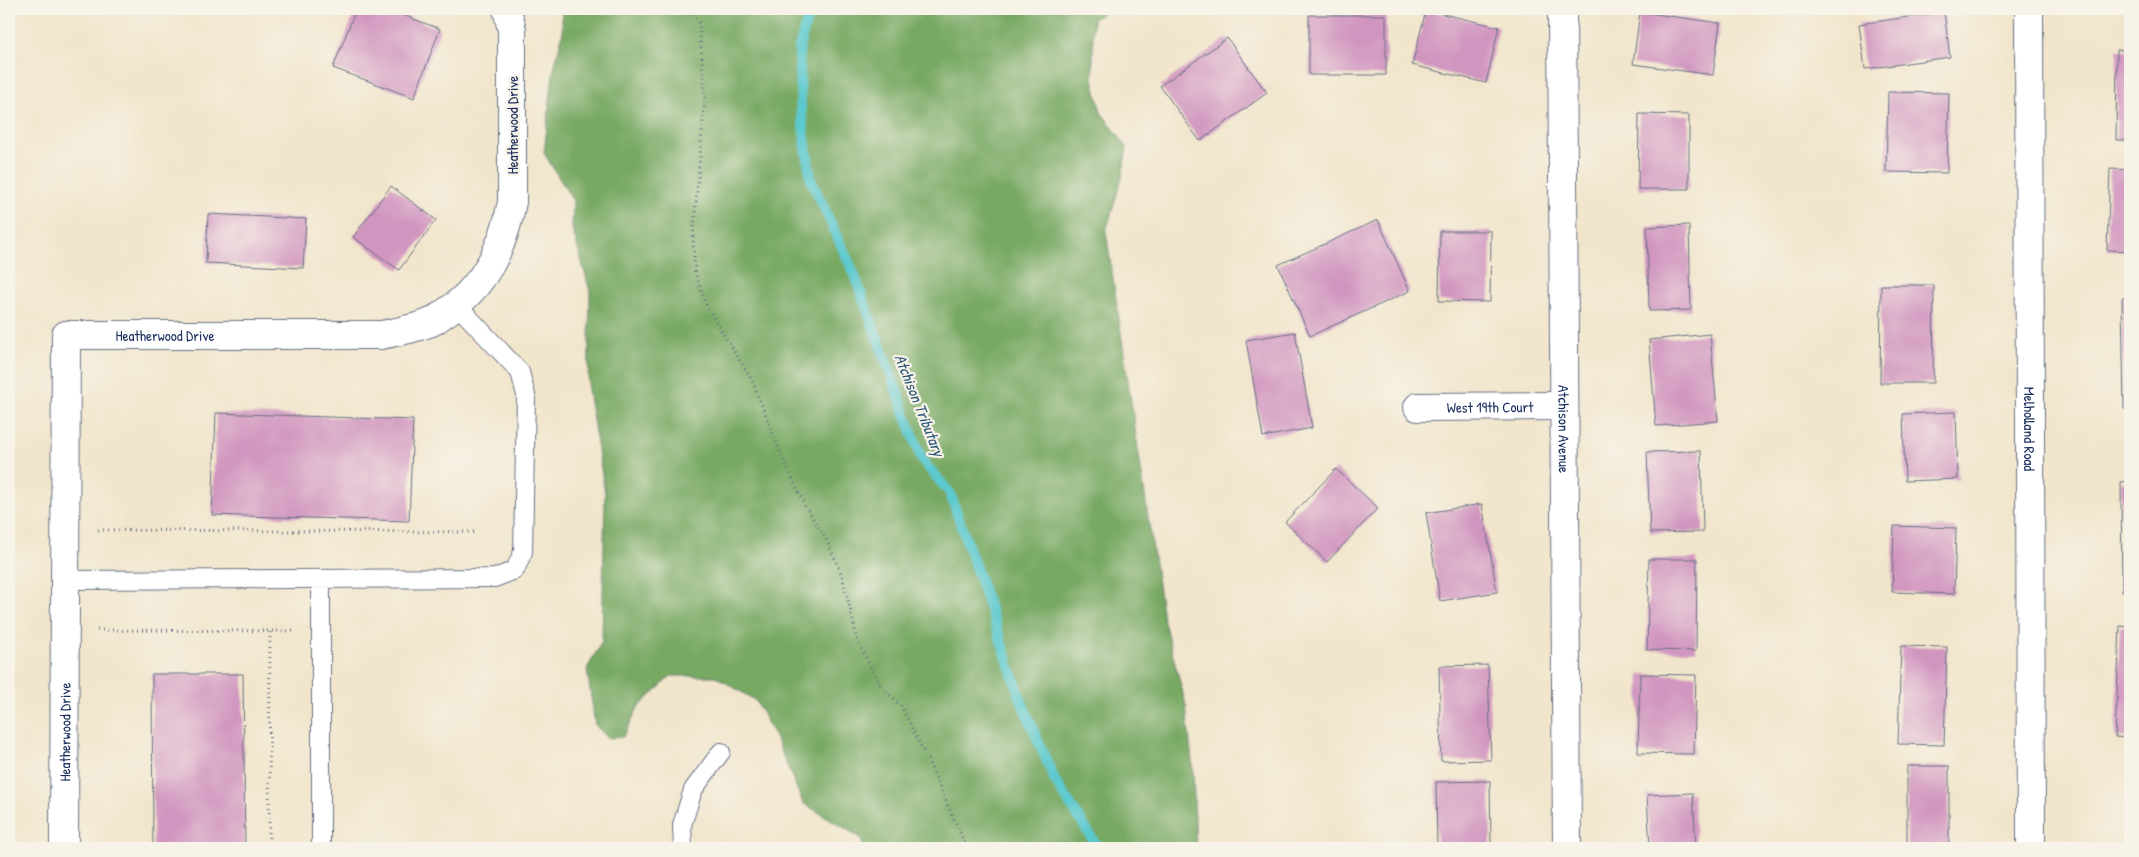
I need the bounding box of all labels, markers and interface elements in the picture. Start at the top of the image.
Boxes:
street label: Heatherwood Drive [502,76,523,174]
street label: Heatherwood Drive [116,325,214,346]
water label: Atchison Tributary [890,351,951,461]
street label: Atchison Avenue [1554,385,1575,473]
street label: Melholland Road [2019,387,2041,471]
street label: West 19th Court [1447,396,1534,417]
street label: Heatherwood Drive [54,683,75,781]

